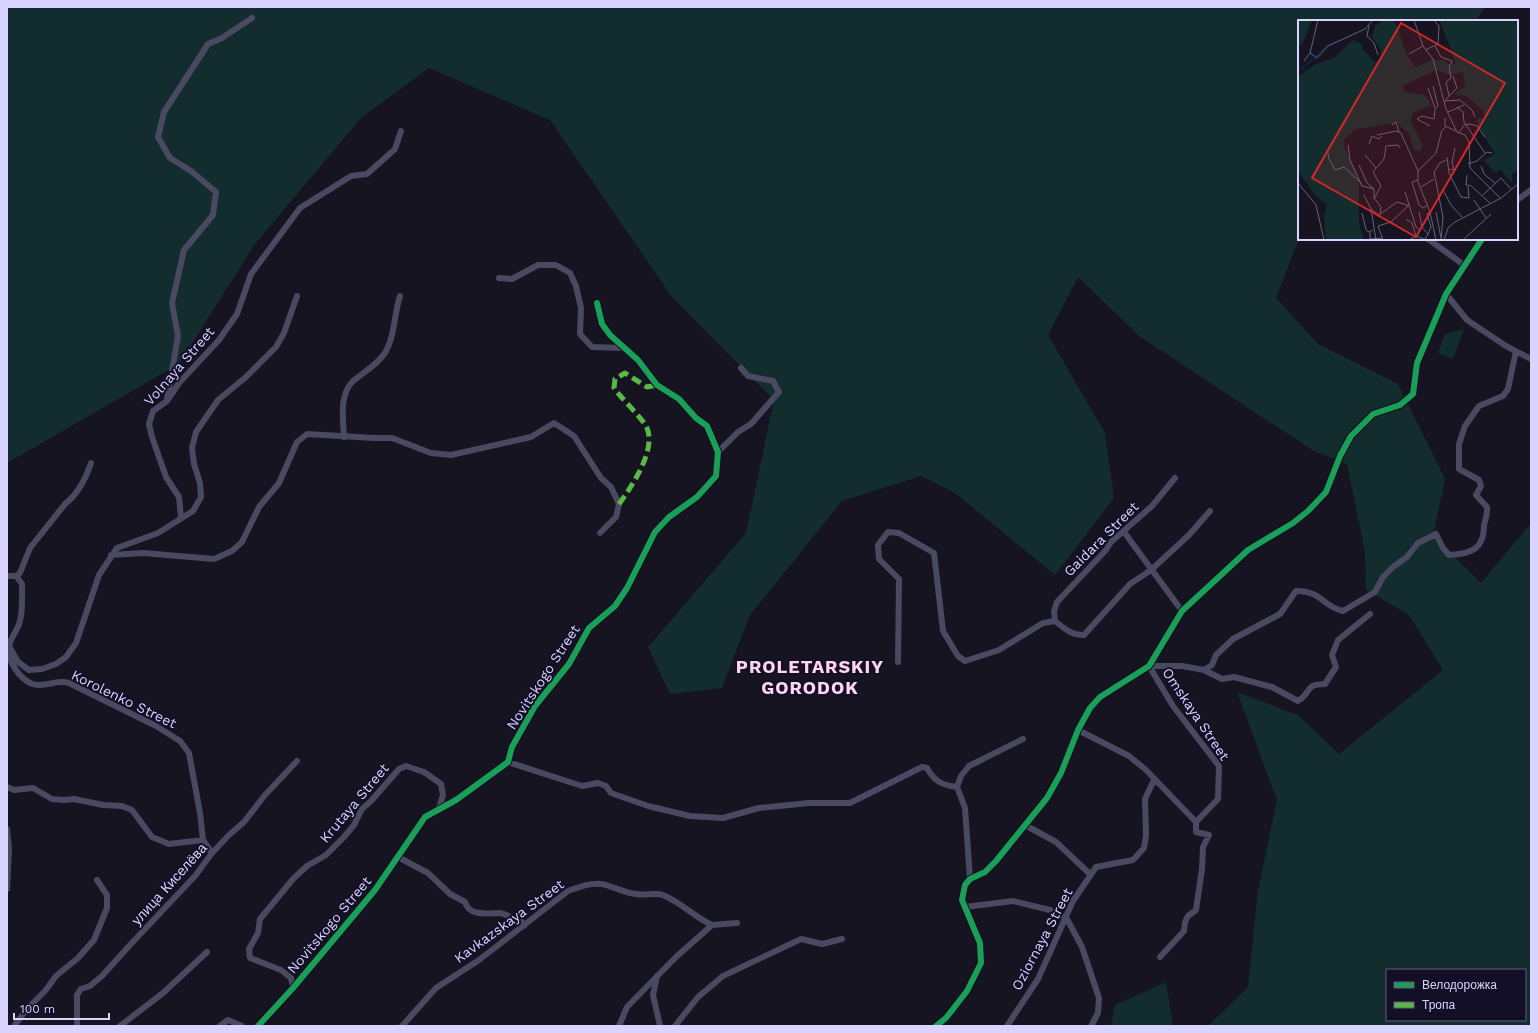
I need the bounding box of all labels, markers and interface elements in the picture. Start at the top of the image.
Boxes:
inset map [1298,20,1518,240]
street label: Volnaya Street [141,323,218,409]
street label: Gaidara Street [1061,498,1142,579]
street label: Novitskogo Street [503,622,583,732]
district label: PROLETARSKIY GORODOK [736,656,884,698]
street label: Omskaya Street [1159,665,1233,763]
street label: Korolenko Street [69,667,179,731]
street label: Krutaya Street [316,760,392,846]
street label: улица Киселёва [128,840,210,928]
street label: Novitskogo Street [284,873,374,977]
street label: Kavkazskaya Street [451,876,567,966]
street label: Oziornaya Street [1008,885,1076,993]
legend [1386,969,1526,1021]
text: Велодорожка [1422,978,1497,992]
scale bar [14,995,109,1021]
text: Тропа [1422,998,1456,1012]
text: 100 m [20,1002,55,1016]

